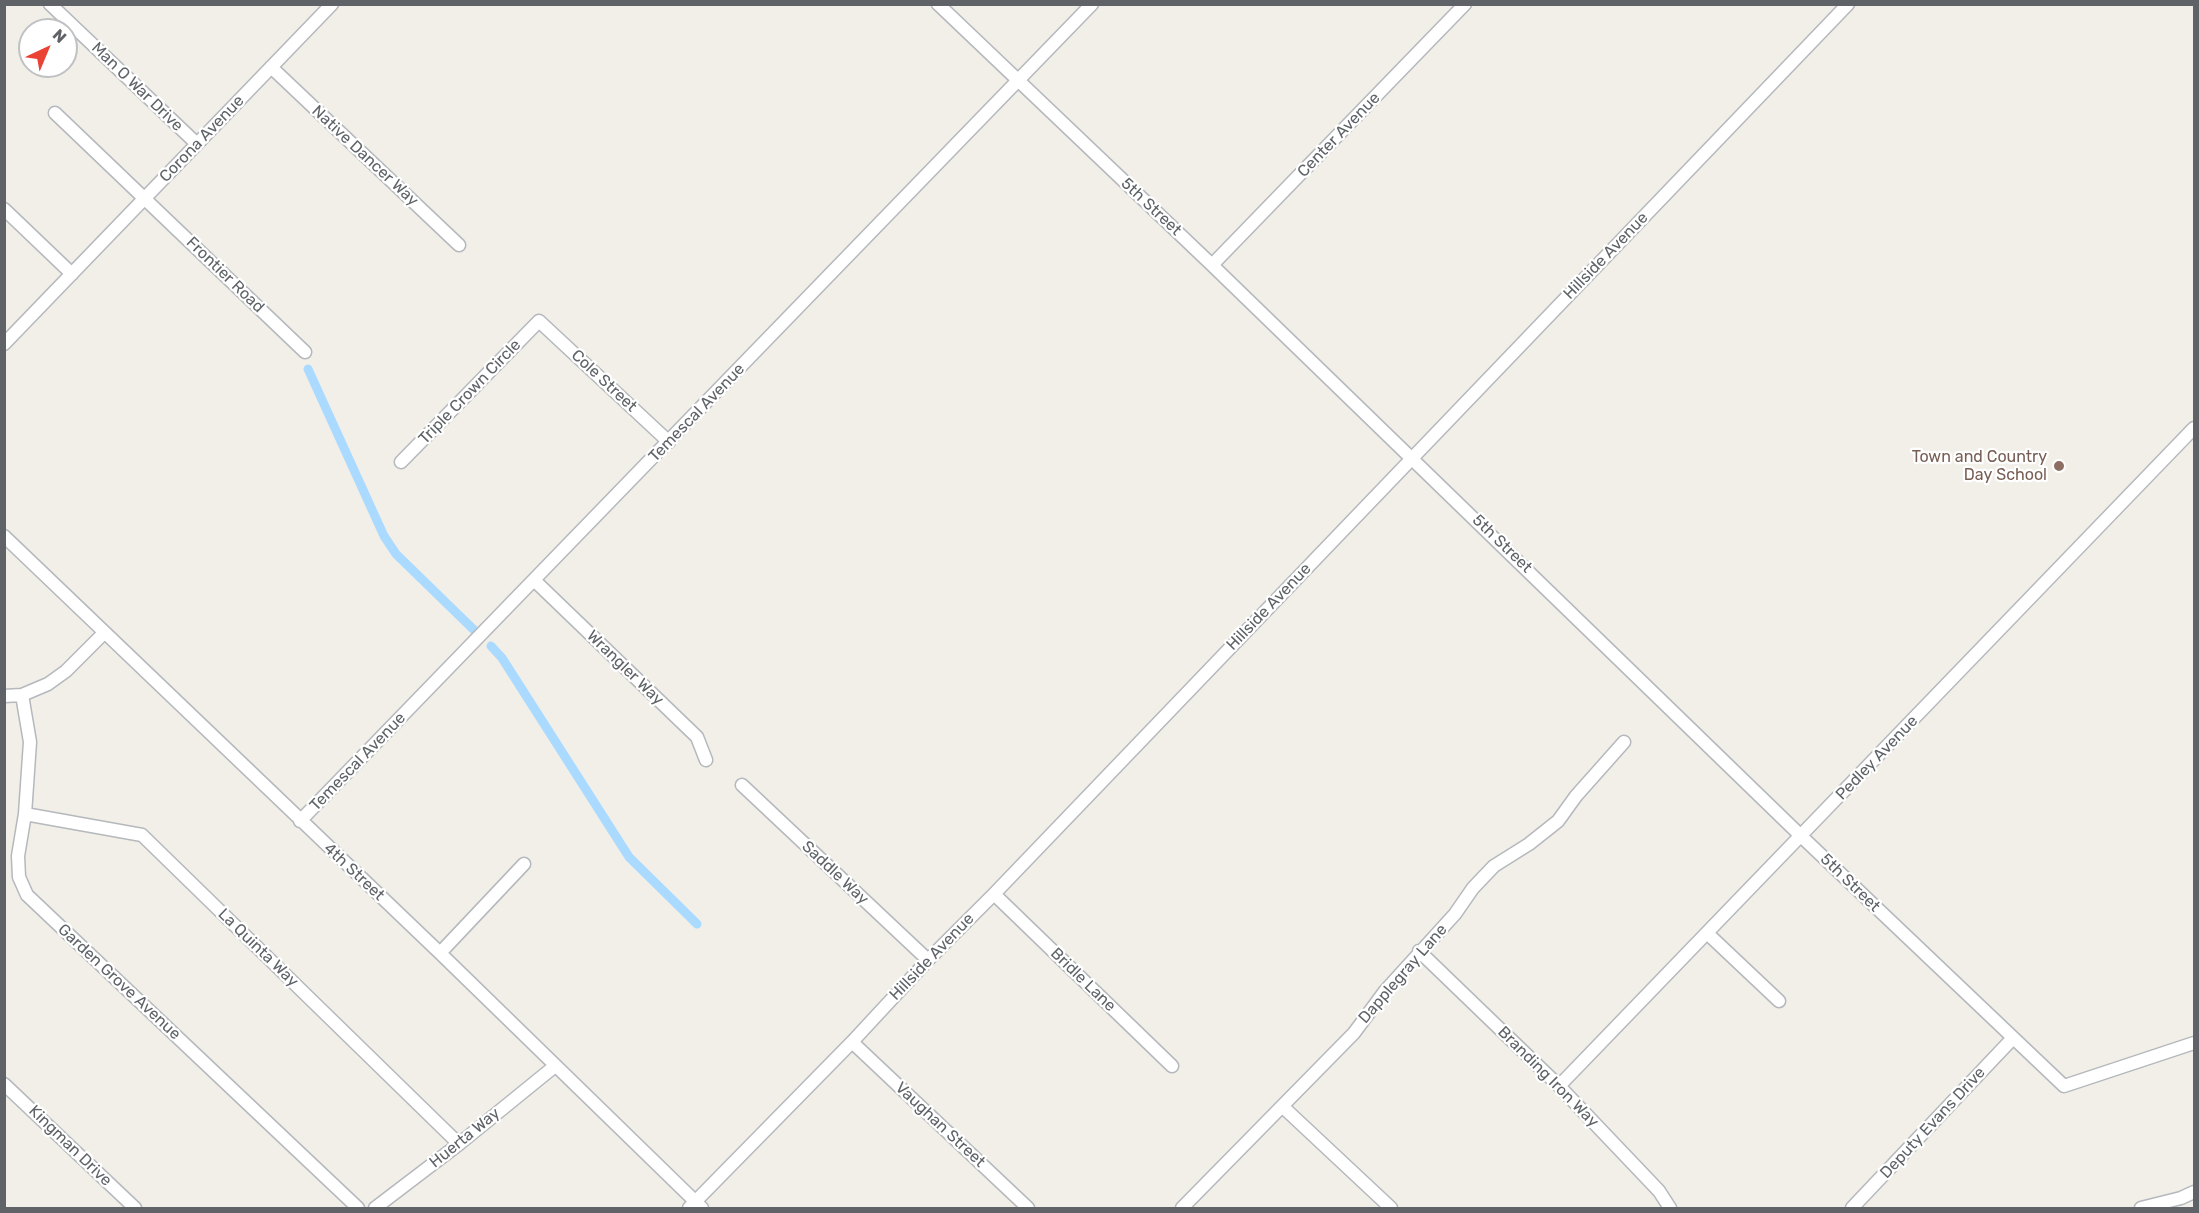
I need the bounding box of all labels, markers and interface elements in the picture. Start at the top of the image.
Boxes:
north arrow [18,18,78,78]
text: N [49,25,70,47]
street label: Man O War Drive [87,39,187,135]
street label: Center Avenue [1294,89,1384,181]
street label: Corona Avenue [156,92,248,186]
street label: Native Dancer Way [308,102,422,210]
street label: 5th Street [1117,174,1185,240]
street label: Hillside Avenue [1560,208,1652,304]
street label: Frontier Road [182,233,268,317]
street label: Triple Crown Circle [415,336,525,448]
street label: Cole Street [567,346,641,416]
street label: Temescal Avenue [645,360,749,466]
place label: Town and Country Day School [1912,447,2047,485]
marker: Town and Country Day School [2052,459,2066,473]
street label: 5th Street [1468,511,1536,577]
street label: Hillside Avenue [1223,559,1315,655]
street label: Wrangler Way [583,627,667,709]
street label: Temescal Avenue [306,709,410,815]
street label: Pedley Avenue [1832,712,1922,804]
street label: Saddle Way [798,837,872,909]
street label: 4th Street [320,839,388,905]
street label: 5th Street [1816,850,1884,916]
street label: La Quinta Way [214,905,302,991]
street label: Hillside Avenue [886,909,978,1005]
street label: Garden Grove Avenue [54,920,184,1044]
street label: Dapplegray Lane [1355,920,1451,1028]
street label: Bridle Lane [1046,944,1120,1016]
street label: Branding Iron Way [1494,1023,1602,1131]
street label: Deputy Evans Drive [1876,1063,1990,1183]
street label: Vaughan Street [891,1078,989,1172]
street label: Kingman Drive [25,1102,115,1190]
street label: Huerta Way [426,1104,504,1172]

